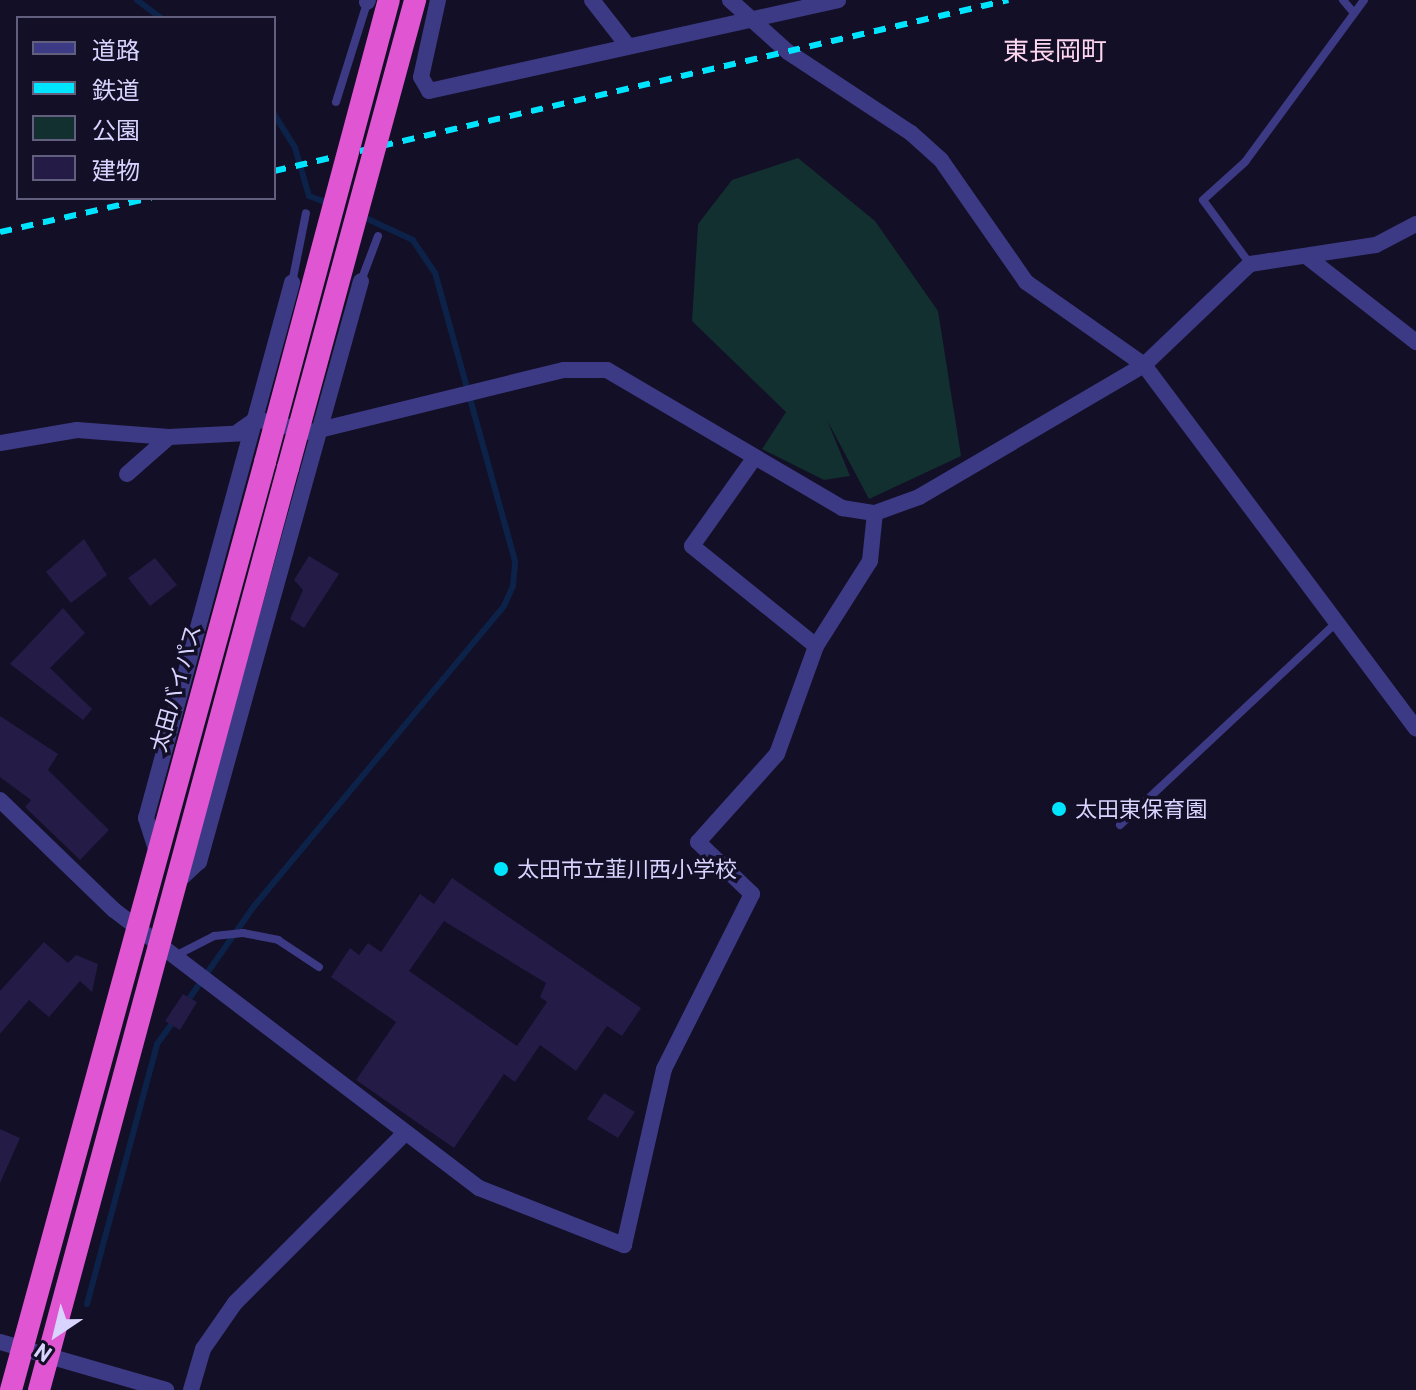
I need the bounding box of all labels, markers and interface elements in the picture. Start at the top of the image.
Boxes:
legend [16,16,276,200]
district label: 東長岡町 [1003,34,1107,66]
text: 道路 [92,35,140,64]
text: 鉄道 [92,75,140,104]
text: 公園 [92,115,140,144]
text: 建物 [92,155,140,184]
street label: 太田バイパス [144,621,206,755]
place label: 太田東保育園 [1075,796,1207,822]
marker: 太田東保育園 [1050,800,1068,818]
place label: 太田市立韮川西小学校 [517,856,737,882]
marker: 太田市立韮川西小学校 [492,860,510,878]
north arrow [16,1294,96,1374]
text: N [29,1339,56,1369]

